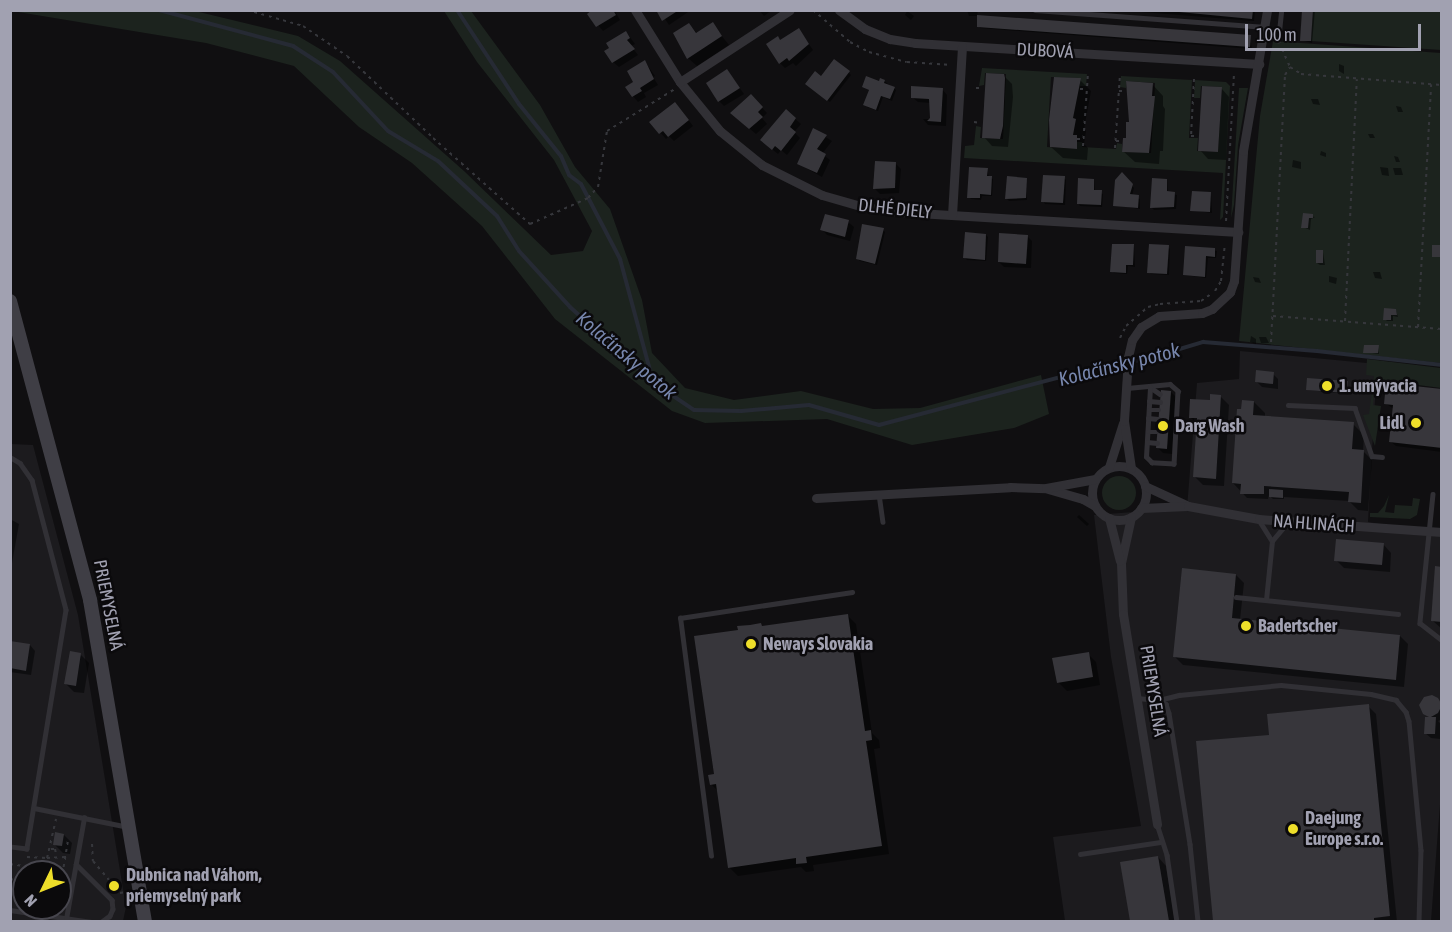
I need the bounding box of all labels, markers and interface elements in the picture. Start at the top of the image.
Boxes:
scale bar [1248,12,1424,50]
text: 100 m [1256,24,1297,45]
street label: DUBOVÁ [1016,39,1074,63]
street label: DLHÉ DIELY [857,194,933,224]
water label: Kolačínsky potok [572,306,682,404]
water label: Kolačínsky potok [1056,337,1182,391]
place label: 1. umývacia [1339,375,1417,397]
marker: 1. umývacia [1320,379,1334,393]
place label: Lidl [1380,412,1404,434]
place label: Darg Wash [1175,415,1244,437]
marker: Lidl [1409,416,1423,430]
marker: Darg Wash [1156,419,1170,433]
street label: NA HLINÁCH [1272,510,1356,538]
street label: PRIEMYSELNÁ [89,558,127,652]
place label: Badertscher [1258,615,1337,637]
marker: Badertscher [1239,619,1253,633]
place label: Neways Slovakia [763,633,873,655]
marker: Neways Slovakia [744,637,758,651]
street label: PRIEMYSELNÁ [1135,644,1171,738]
place label: Daejung Europe s.r.o. [1305,808,1383,850]
marker: Daejung Europe s.r.o. [1286,822,1300,836]
north arrow [12,860,72,920]
place label: Dubnica nad Váhom, priemyselný park [126,865,262,908]
marker: Dubnica nad Váhom, priemyselný park [107,879,121,893]
text: N [20,891,40,911]

